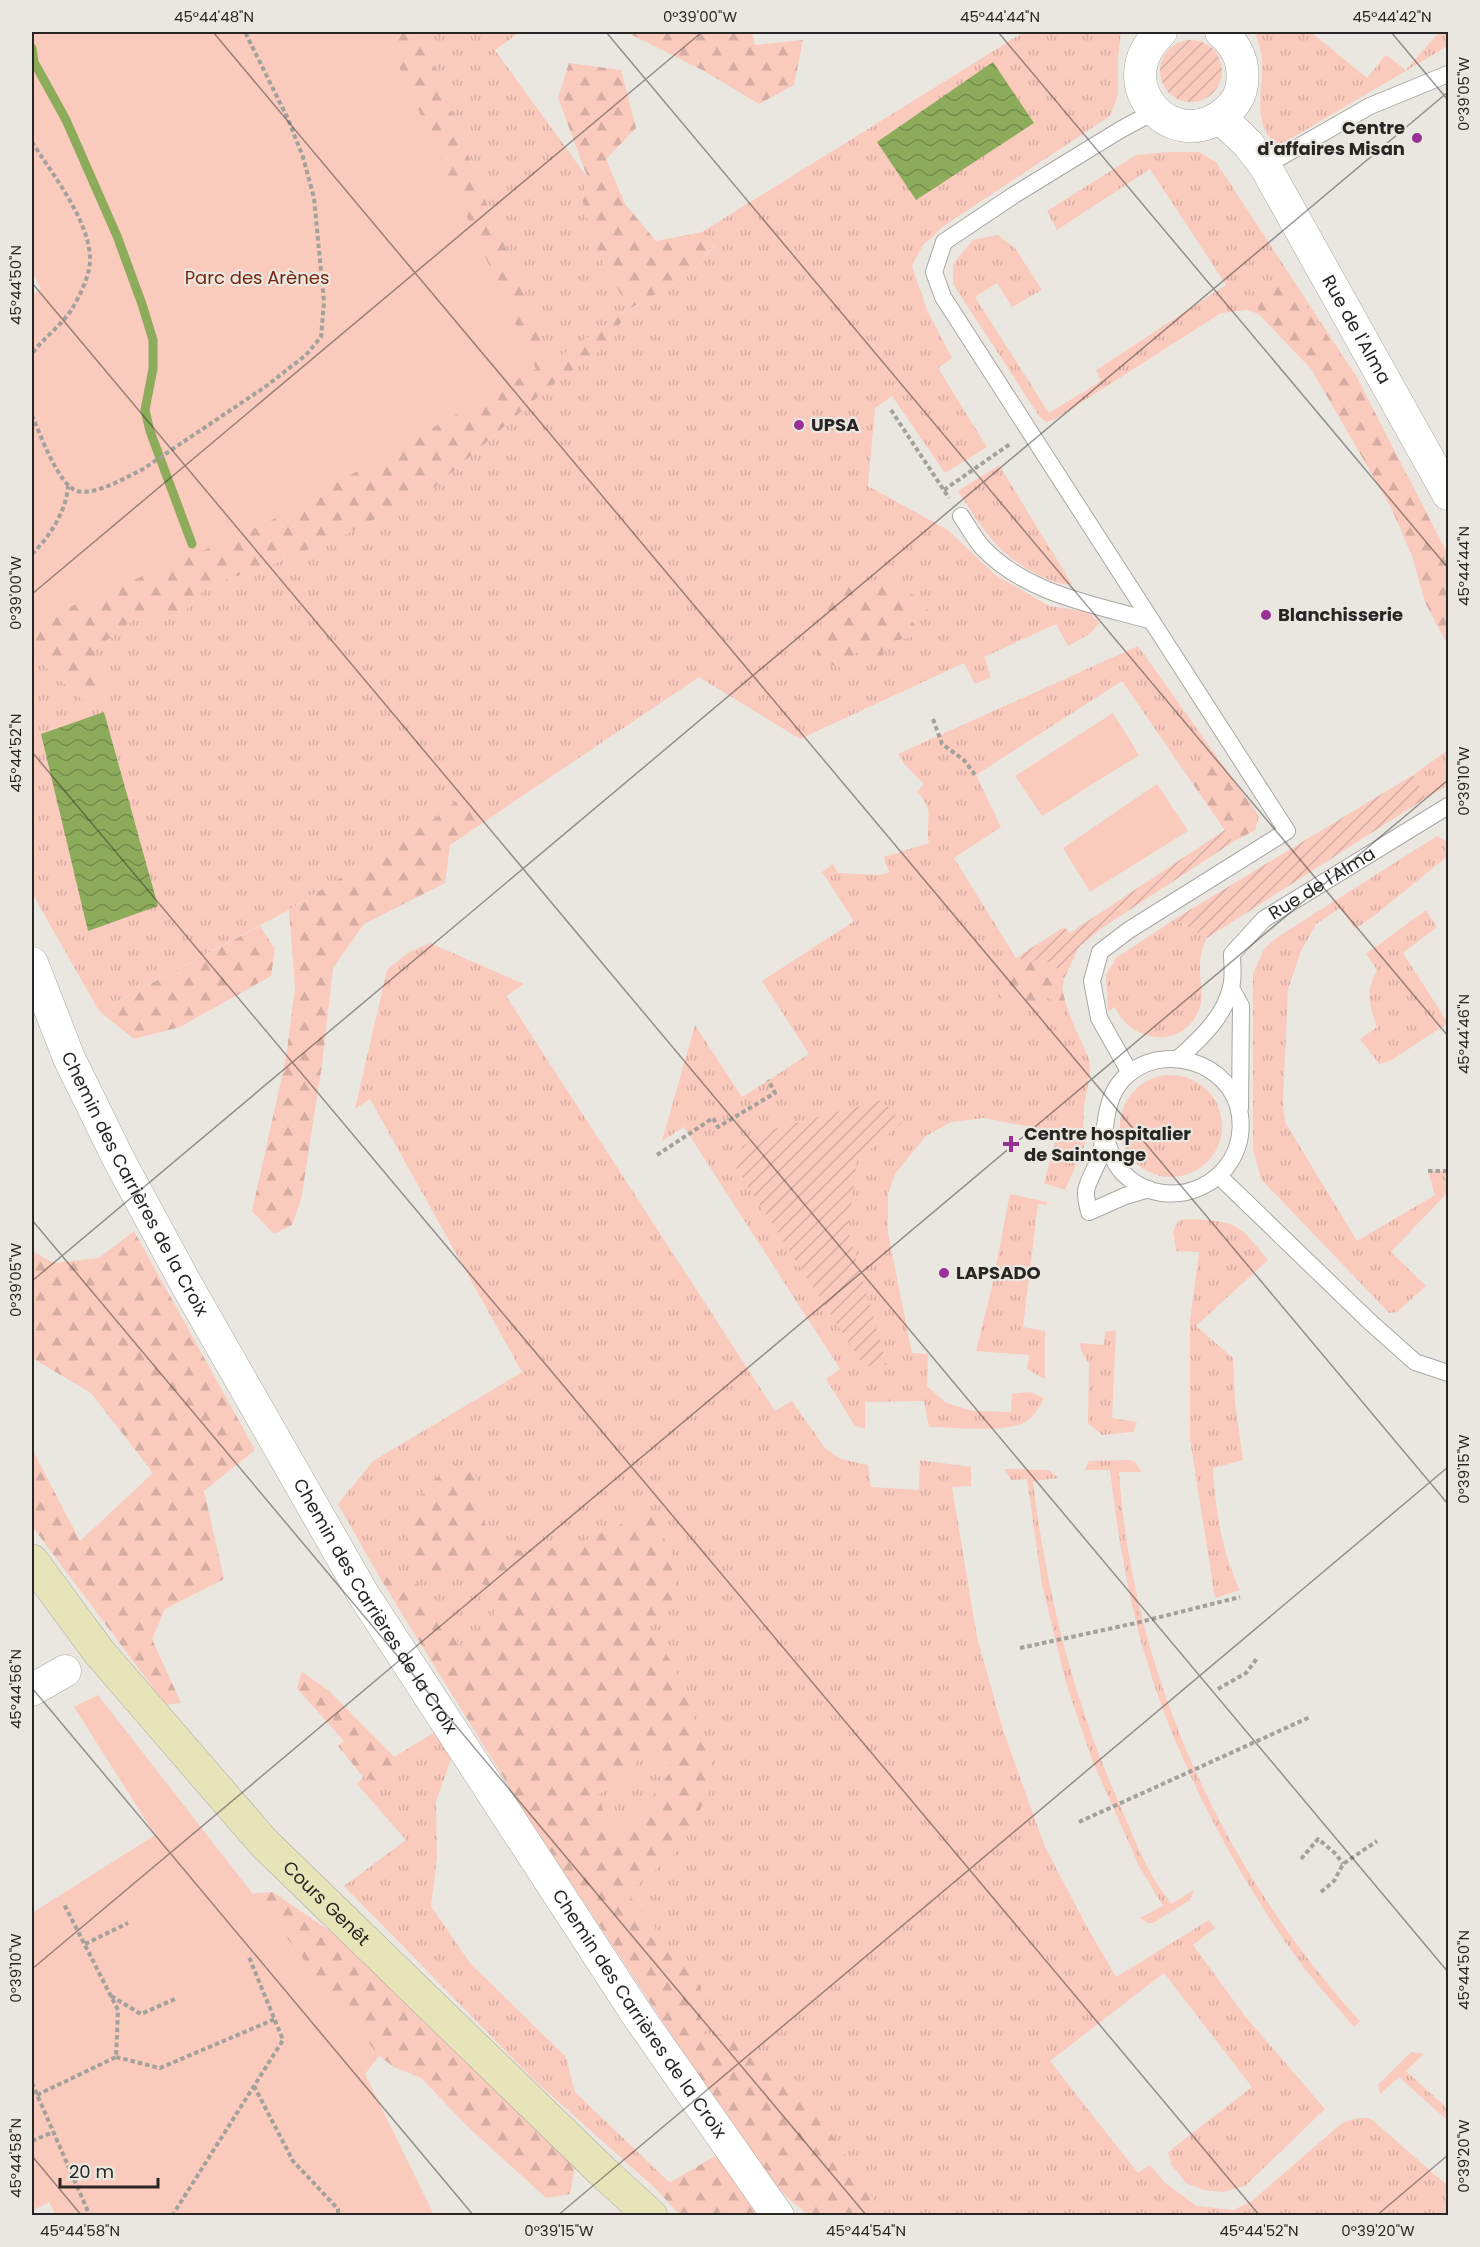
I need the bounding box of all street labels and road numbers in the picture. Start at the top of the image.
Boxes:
street label: Rue de l'Alma [1316,270,1397,388]
street label: Rue de l'Alma [1263,841,1380,925]
street label: Chemin des Carrières de la Croix [56,1047,215,1321]
street label: Chemin des Carrières de la Croix [288,1474,464,1739]
street label: Cours Genêt [277,1855,376,1951]
street label: Chemin des Carrières de la Croix [547,1884,733,2143]

